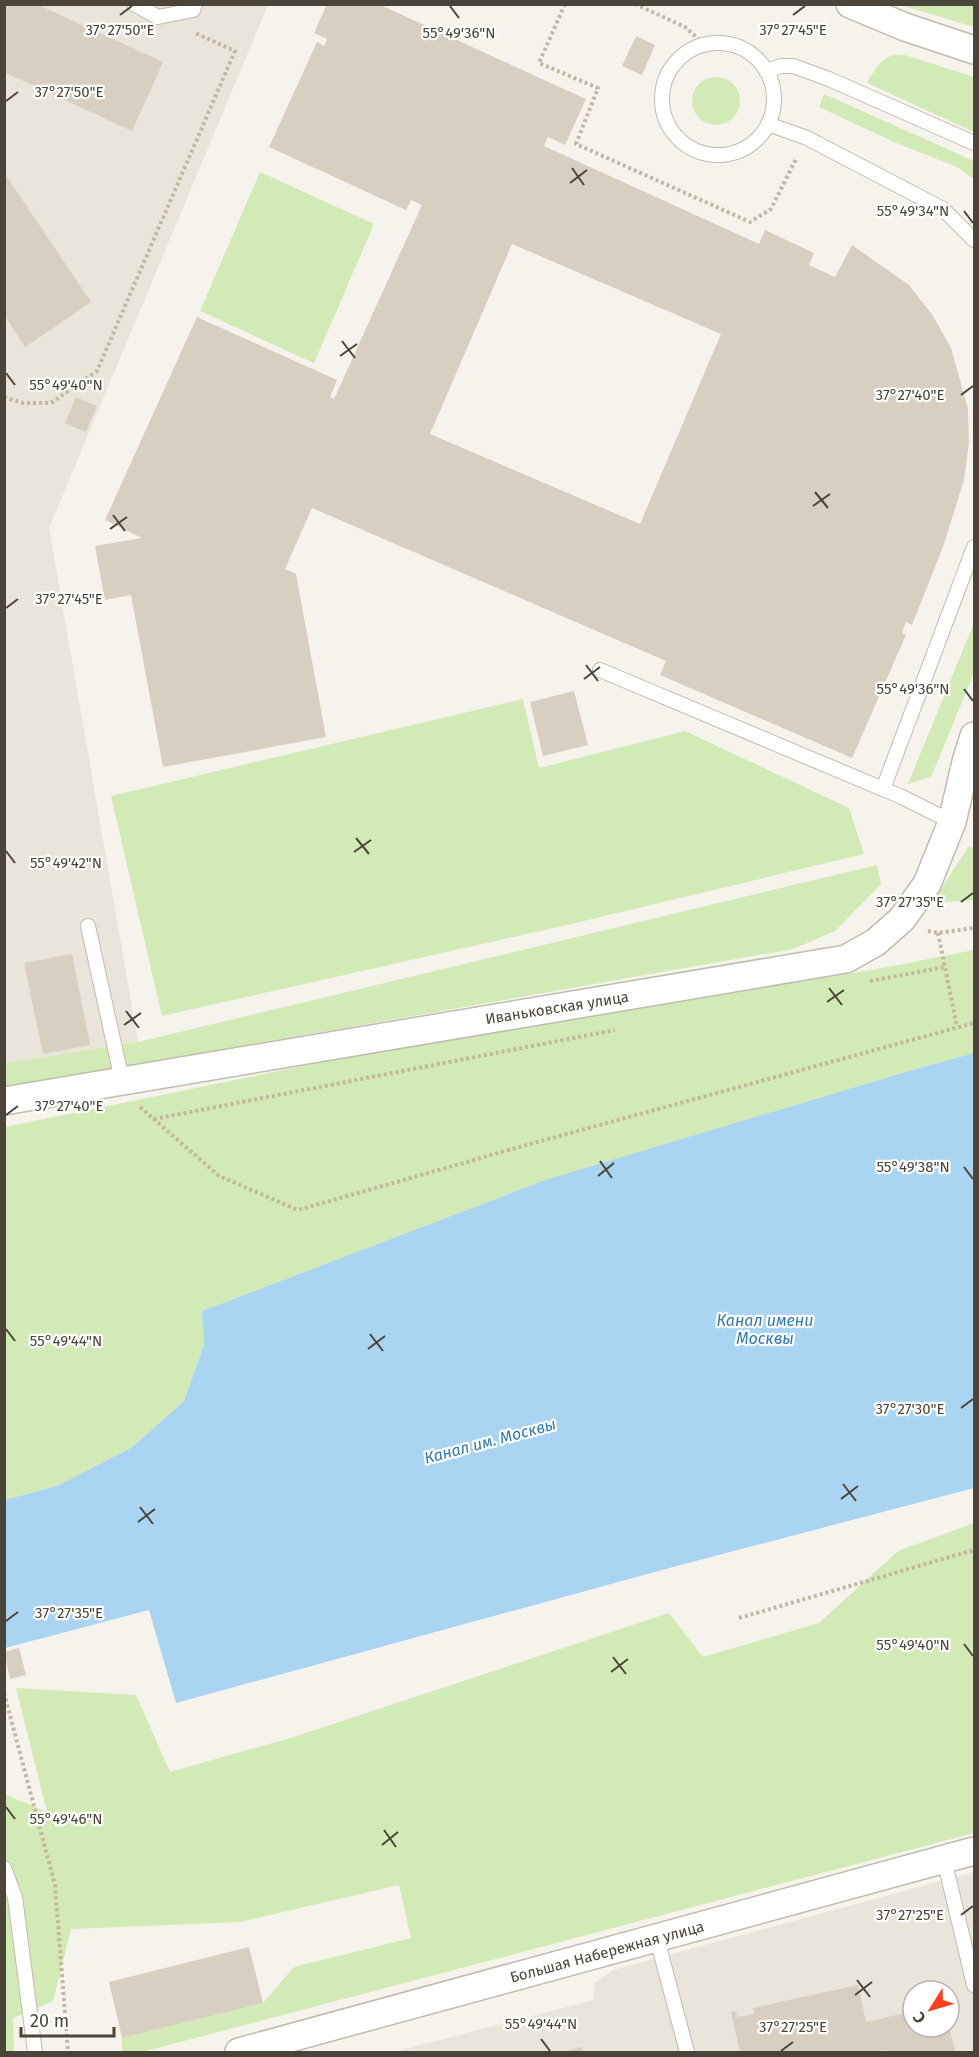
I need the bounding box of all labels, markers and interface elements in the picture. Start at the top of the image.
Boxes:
text: 37°27'50"E [85,21,155,39]
text: 37°27'45"E [759,21,827,39]
text: 55°49'36"N [423,24,495,42]
text: 37°27'50"E [34,83,104,101]
text: 55°49'34"N [877,202,949,220]
text: 55°49'40"N [29,376,103,394]
text: 37°27'40"E [875,386,945,404]
text: 37°27'45"E [35,590,103,608]
text: 55°49'36"N [877,680,949,698]
text: 55°49'42"N [30,854,102,872]
text: 37°27'35"E [876,893,944,911]
street label: Иваньковская улица [484,988,630,1028]
text: 37°27'40"E [34,1097,104,1115]
text: 55°49'38"N [876,1158,950,1176]
water label: Канал имени Москвы [717,1311,813,1348]
text: 55°49'44"N [30,1332,102,1350]
text: 37°27'30"E [875,1400,945,1418]
water label: Канал им. Москвы [422,1414,558,1468]
text: 37°27'35"E [35,1604,103,1622]
text: 55°49'40"N [876,1636,950,1654]
text: 55°49'46"N [30,1810,102,1828]
text: 37°27'25"E [876,1906,944,1924]
street label: Большая Набережная улица [508,1917,706,1987]
north arrow [901,1979,961,2039]
scale bar [21,2000,114,2038]
text: С [909,2008,930,2027]
text: 20 m [30,2010,69,2032]
text: 55°49'44"N [505,2015,577,2033]
text: 37°27'25"E [759,2018,827,2036]

